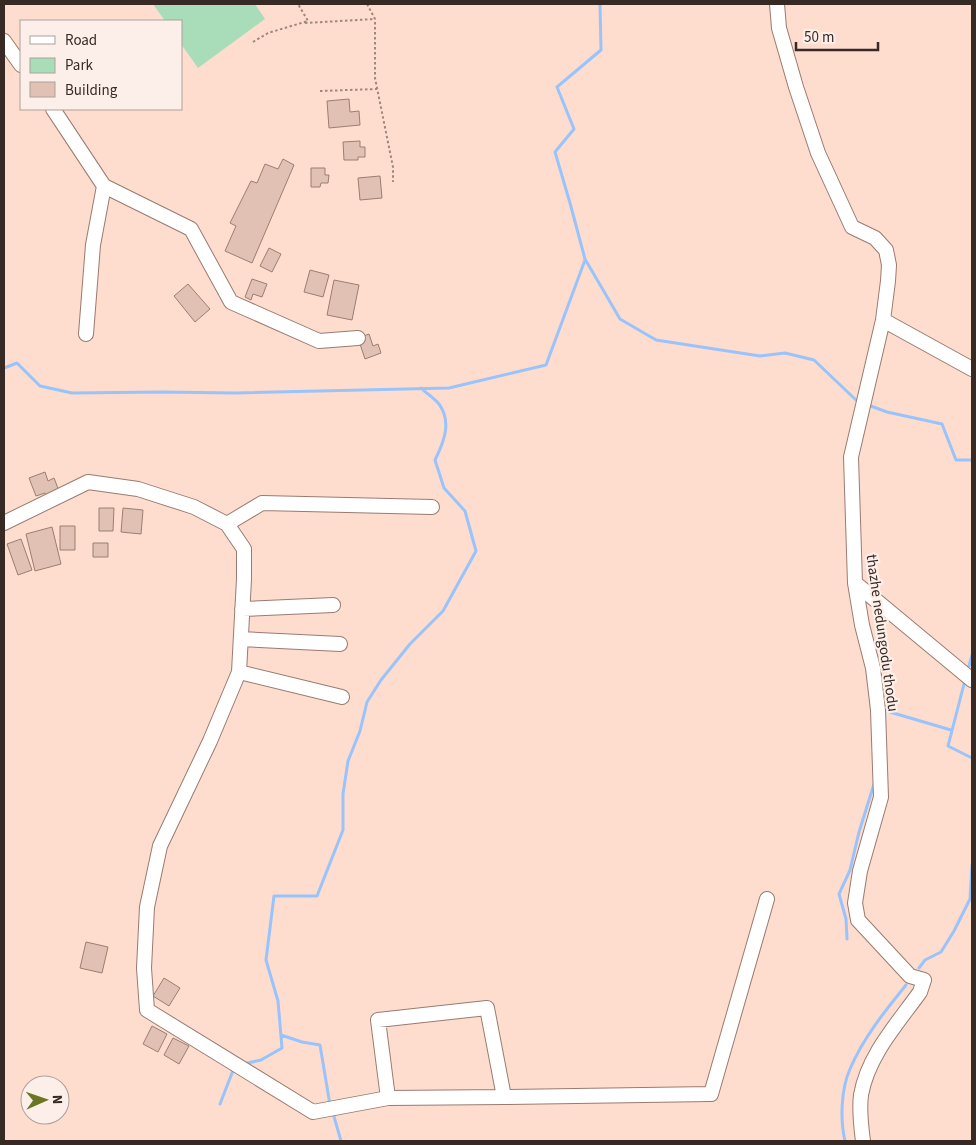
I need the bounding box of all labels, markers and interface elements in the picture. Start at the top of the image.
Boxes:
legend [20,20,182,110]
scale bar [796,20,878,52]
text: 50 m [804,27,834,48]
text: Road [65,30,97,51]
text: Park [65,55,94,76]
text: Building [65,80,118,101]
street label: thazhe nedungodu thodu [861,553,903,713]
north arrow [20,1075,70,1125]
text: N [47,1095,67,1105]

